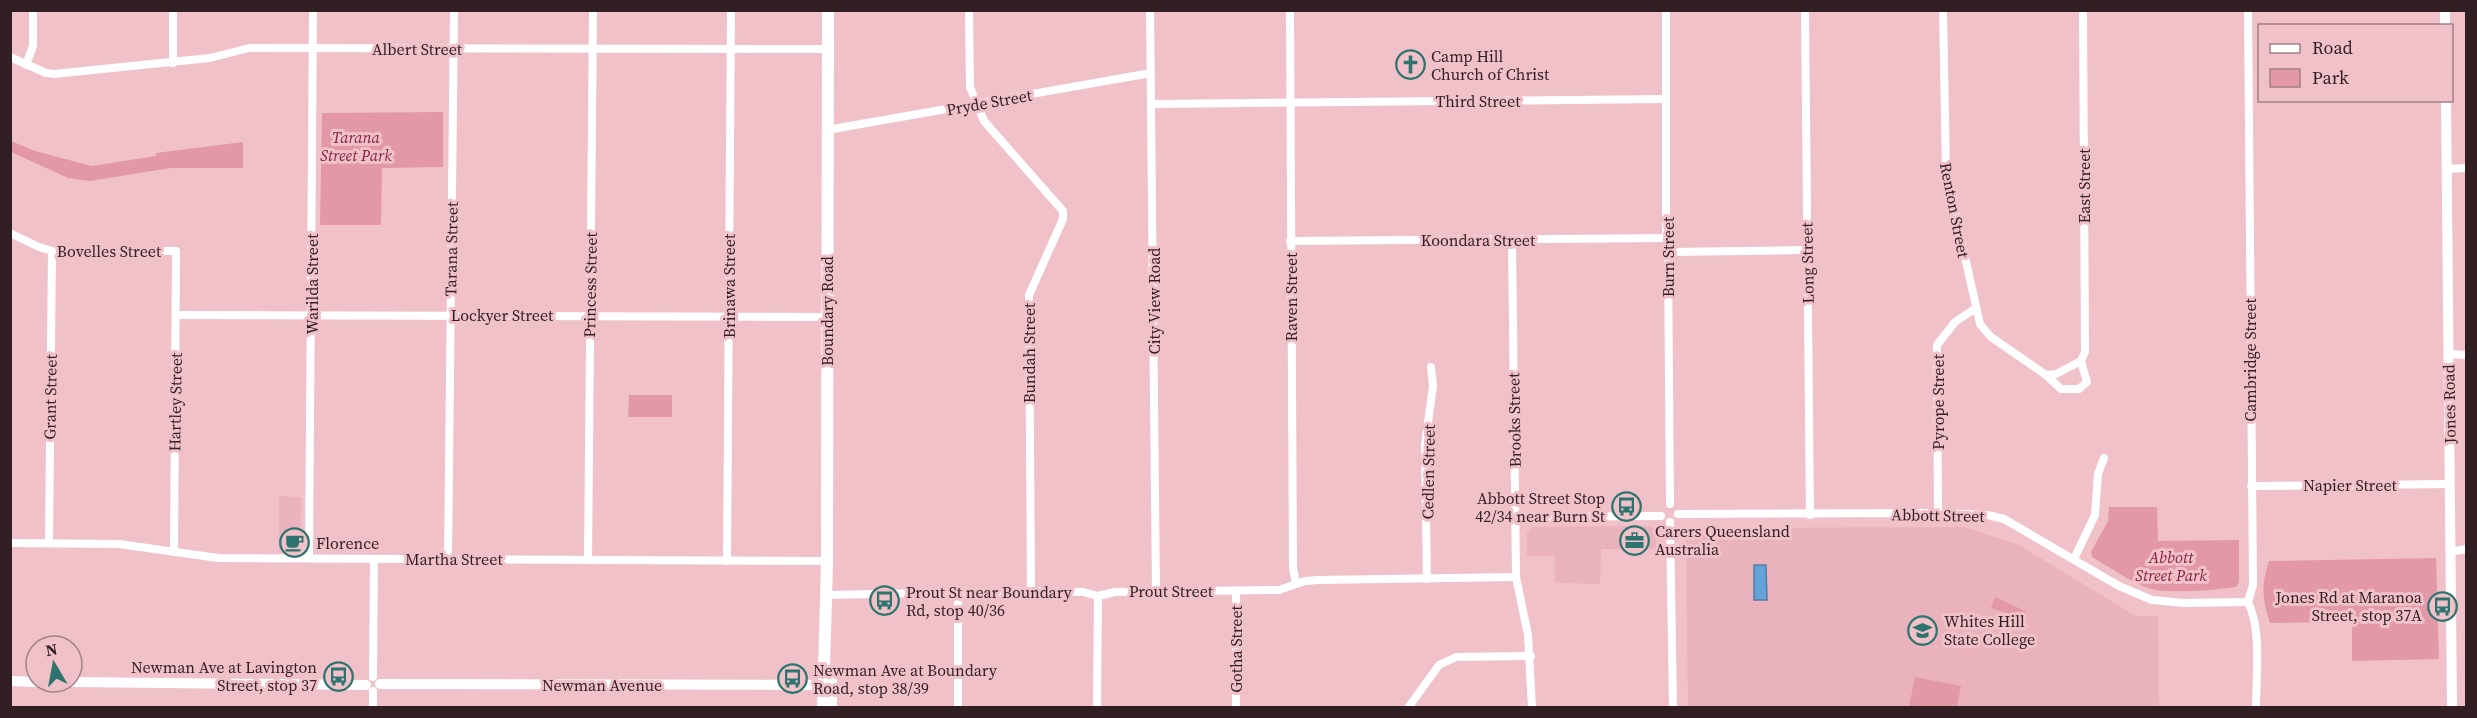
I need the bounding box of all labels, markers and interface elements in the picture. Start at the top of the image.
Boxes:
legend [2258,24,2453,102]
text: Road [2312,35,2353,60]
street label: Albert Street [372,38,463,60]
place label: Camp Hill Church of Christ [1431,45,1550,85]
church icon: Camp Hill Church of Christ [1394,49,1426,81]
text: Park [2312,65,2349,90]
street label: Pryde Street [945,84,1034,120]
street label: Third Street [1436,90,1521,112]
park label: Tarana Street Park [320,126,392,166]
street label: East Street [2073,148,2095,224]
street label: Renton Street [1935,160,1975,260]
street label: Tarana Street [439,201,463,297]
street label: Burn Street [1657,216,1679,297]
street label: Long Street [1795,221,1819,304]
street label: Koondara Street [1421,229,1536,251]
street label: Princess Street [578,231,602,338]
street label: Warilda Street [301,233,323,334]
street label: Brinawa Street [718,233,740,338]
street label: Bovelles Street [57,240,162,262]
street label: City View Road [1143,248,1165,354]
street label: Raven Street [1280,252,1302,341]
street label: Boundary Road [816,256,838,366]
street label: Cambridge Street [2239,297,2261,422]
street label: Bundah Street [1018,302,1040,403]
street label: Lockyer Street [451,304,554,326]
street label: Hartley Street [163,352,187,452]
street label: Grant Street [38,353,62,440]
street label: Pyrope Street [1927,353,1949,450]
street label: Jones Road [2437,364,2461,445]
street label: Brooks Street [1502,372,1526,468]
street label: Cedlen Street [1416,423,1440,520]
street label: Napier Street [2303,474,2398,496]
place label: Abbott Street Stop 42/34 near Burn St [1475,487,1606,527]
bus stop icon: Abbott Street Stop 42/34 near Burn St [1610,491,1642,523]
street label: Abbott Street [1891,503,1986,527]
place label: Carers Queensland Australia [1655,520,1790,560]
office icon: Carers Queensland Australia [1618,524,1650,556]
cafe icon: Florence [279,527,311,559]
place label: Florence [316,532,379,554]
park label: Abbott Street Park [2135,546,2207,586]
street label: Martha Street [405,548,503,570]
street label: Prout Street [1129,580,1214,602]
place label: Prout St near Boundary Rd, stop 40/36 [906,581,1073,621]
bus stop icon: Prout St near Boundary Rd, stop 40/36 [869,585,901,617]
place label: Jones Rd at Maranoa Street, stop 37A [2274,586,2423,626]
bus stop icon: Jones Rd at Maranoa Street, stop 37A [2427,590,2459,622]
street label: Gotha Street [1225,604,1247,693]
place label: Whites Hill State College [1944,610,2035,650]
school or university icon: Whites Hill State College [1907,614,1939,646]
north arrow [24,634,84,694]
text: N [44,637,59,661]
place label: Newman Ave at Lavington Street, stop 37 [131,656,317,696]
place label: Newman Ave at Boundary Road, stop 38/39 [813,659,998,699]
bus stop icon: Newman Ave at Lavington Street, stop 37 [322,660,354,692]
bus stop icon: Newman Ave at Boundary Road, stop 38/39 [776,663,808,695]
street label: Newman Avenue [542,674,662,696]

